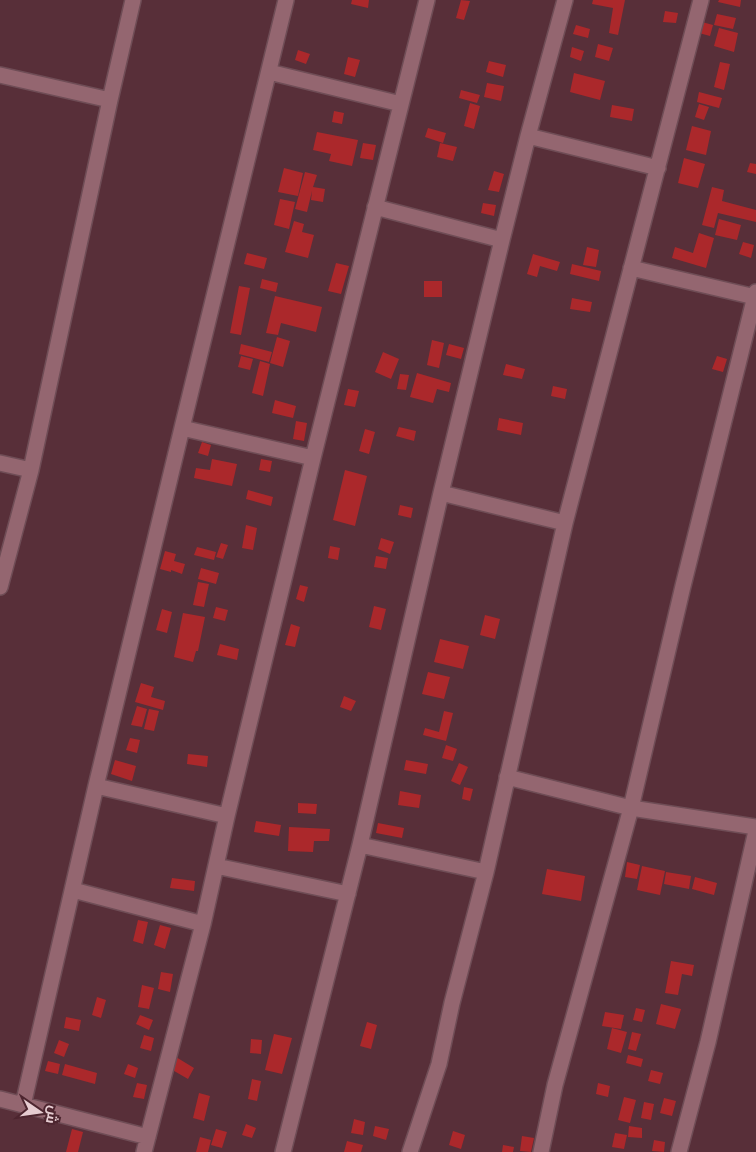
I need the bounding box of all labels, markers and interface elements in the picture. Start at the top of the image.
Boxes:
north arrow [15,1087,65,1137]
text: ش [42,1104,63,1126]

